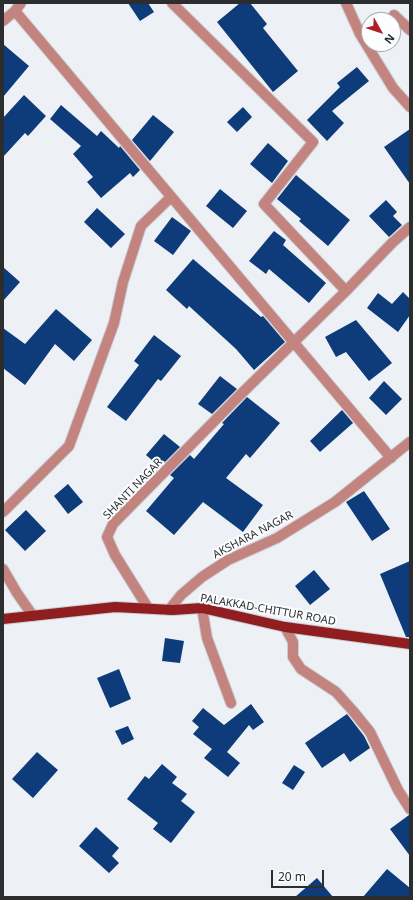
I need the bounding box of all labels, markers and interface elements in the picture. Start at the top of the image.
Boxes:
north arrow [361,12,401,52]
text: N [381,31,399,47]
street label: SHANTI NAGAR [101,456,165,522]
street label: AKSHARA NAGAR [211,508,295,562]
street label: PALAKKAD-CHITTUR ROAD [199,592,337,628]
scale bar [273,862,326,888]
text: 20 m [278,868,306,885]

